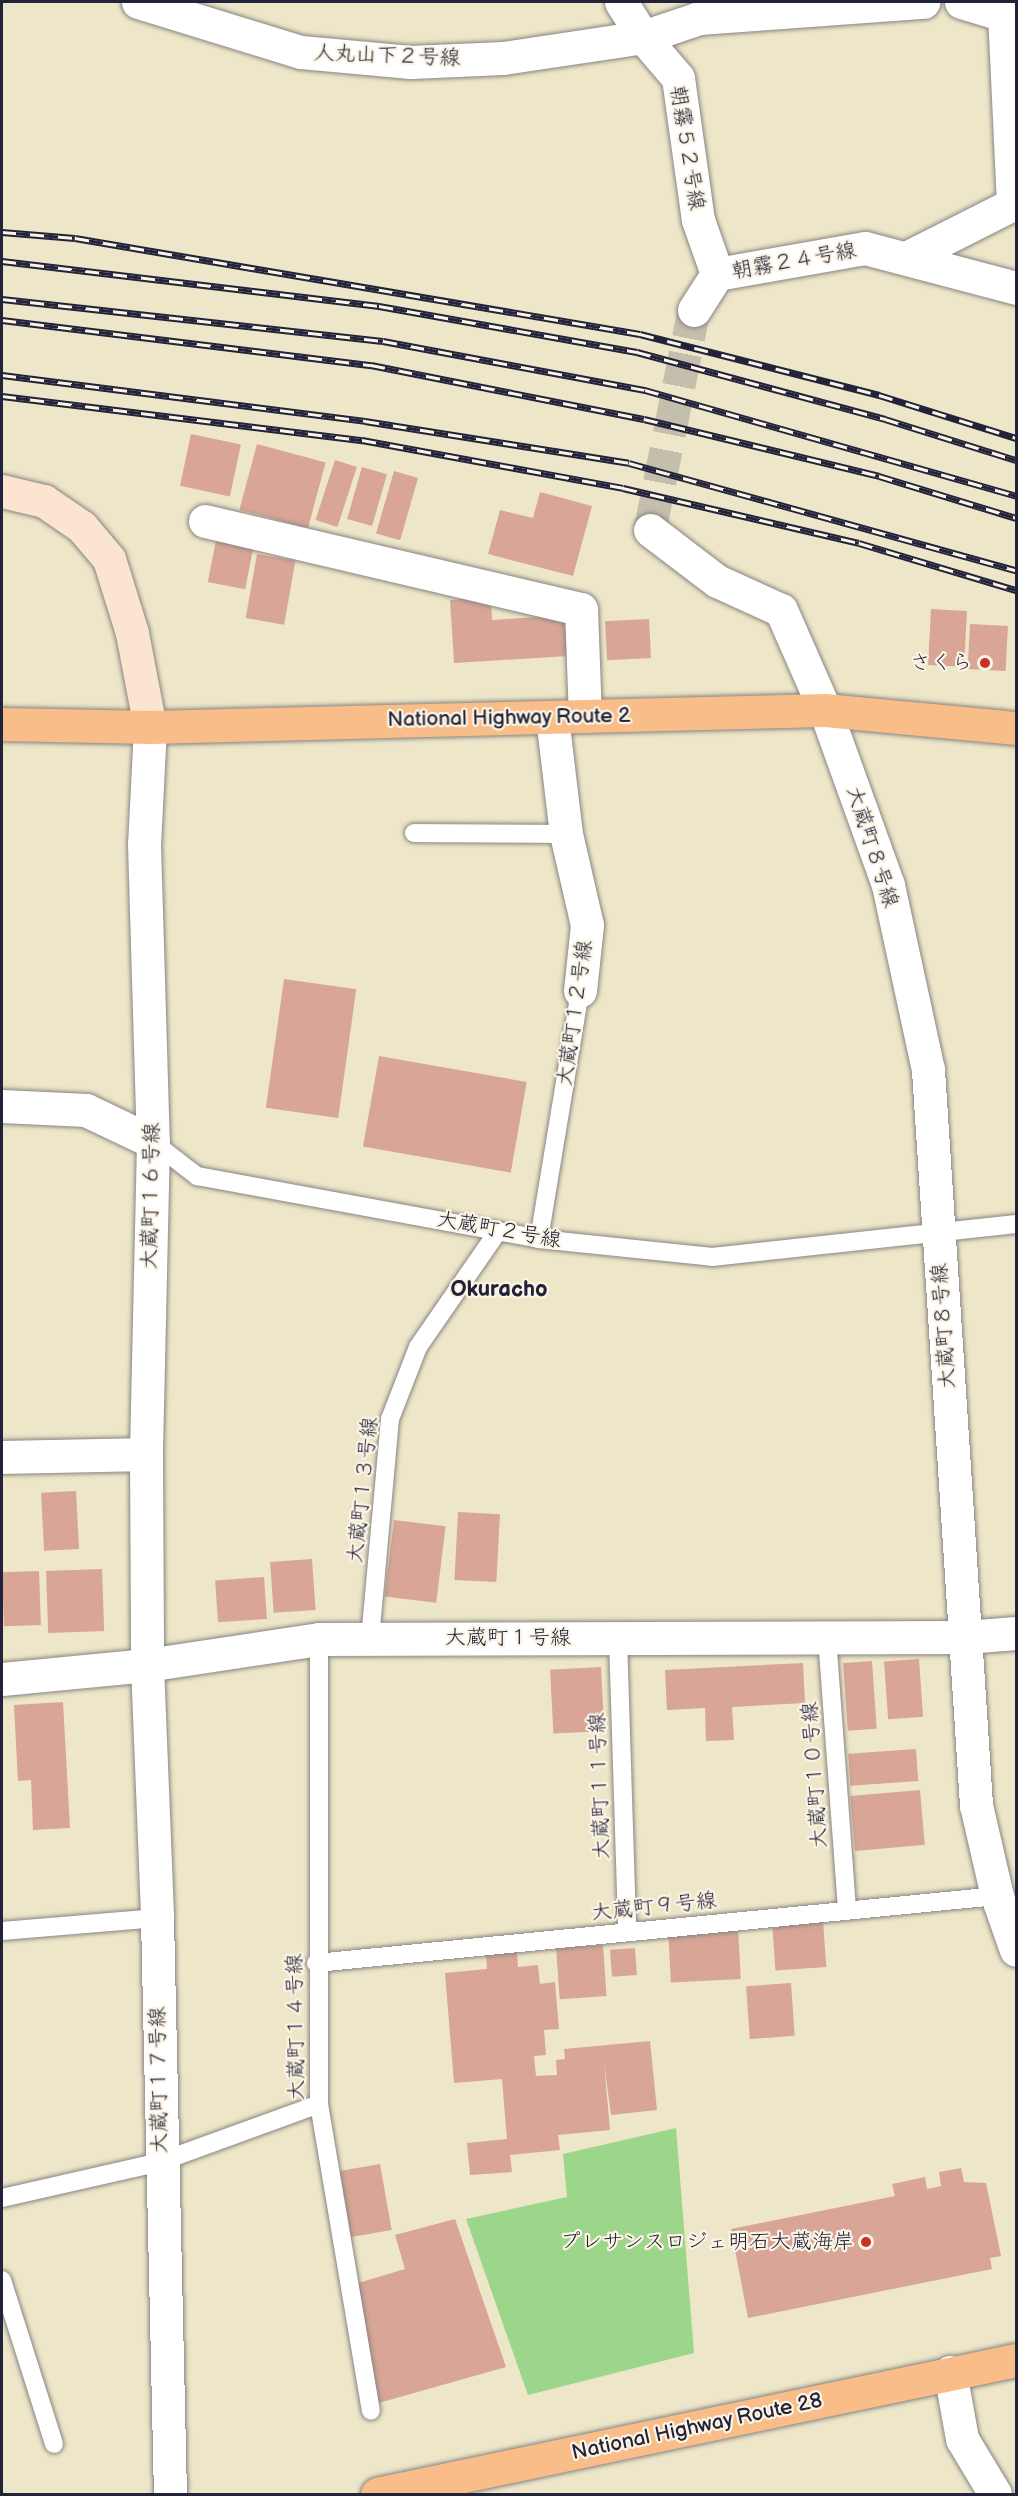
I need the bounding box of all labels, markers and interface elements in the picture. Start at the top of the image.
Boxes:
street label: 人丸山下２号線 [313,41,461,71]
street label: 朝霧５２号線 [665,84,709,212]
street label: 朝霧２４号線 [730,238,858,284]
place label: さくら [910,650,973,676]
marker: さくら [978,656,992,670]
street label: National Highway Route 2 [387,703,631,733]
street label: 大蔵町８号線 [841,783,903,911]
street label: 大蔵町１２号線 [552,938,598,1088]
street label: 大蔵町１６号線 [137,1122,165,1270]
street label: 大蔵町２号線 [435,1207,563,1253]
street label: 大蔵町８号線 [927,1262,961,1390]
district label: Okuracho [450,1277,548,1303]
street label: 大蔵町１３号線 [343,1416,383,1564]
street label: 大蔵町１号線 [445,1625,571,1651]
street label: 大蔵町１０号線 [797,1701,833,1849]
street label: 大蔵町１１号線 [585,1712,615,1860]
street label: 大蔵町９号線 [590,1888,718,1926]
street label: 大蔵町１４号線 [282,1953,310,2101]
street label: 大蔵町１７号線 [145,2006,173,2154]
place label: プレサンスロジェ明石大蔵海岸 [560,2229,854,2255]
marker: プレサンスロジェ明石大蔵海岸 [859,2235,873,2249]
street label: National Highway Route 28 [569,2388,825,2466]

